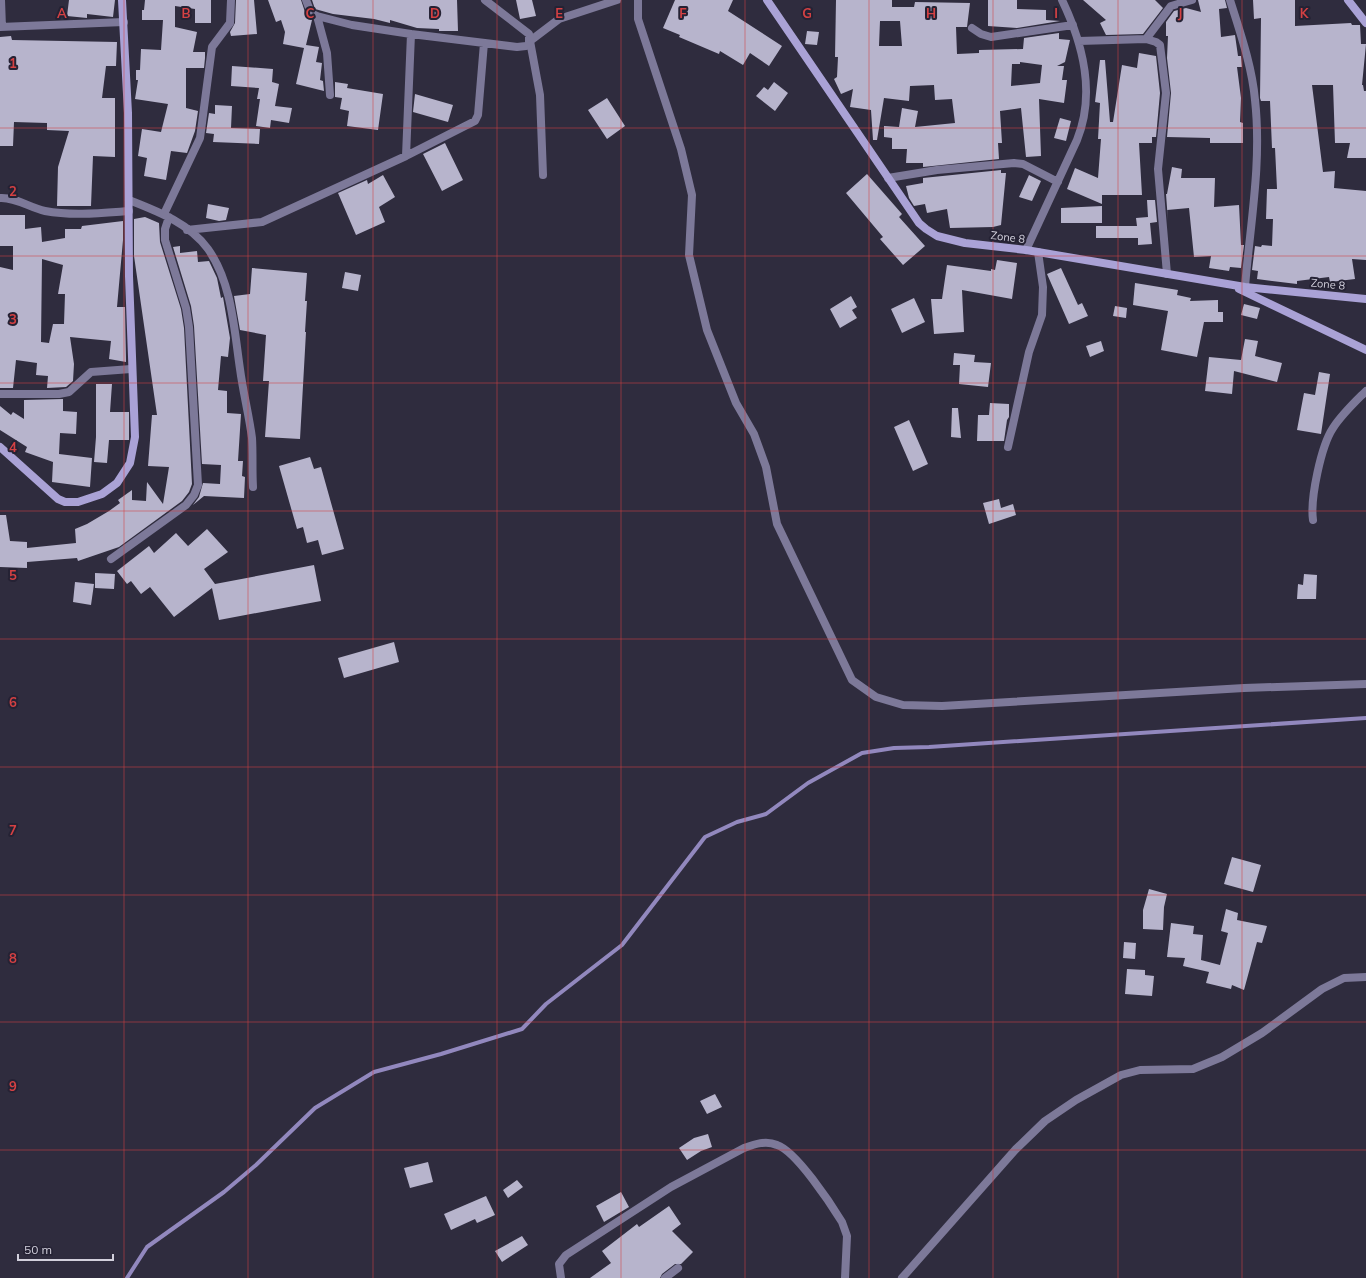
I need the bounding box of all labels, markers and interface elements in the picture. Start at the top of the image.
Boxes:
text: A [57,5,67,21]
text: B [182,5,191,21]
text: C [306,5,315,21]
text: D [430,5,440,21]
text: E [555,5,563,21]
text: F [679,5,687,21]
text: G [802,5,812,21]
text: H [926,5,936,21]
text: I [1054,5,1058,21]
text: J [1178,5,1182,21]
text: K [1300,5,1310,21]
text: 1 [9,55,17,71]
text: 2 [9,183,17,199]
street label: Zone 8 [990,228,1026,246]
street label: Zone 8 [1310,276,1346,293]
text: 3 [9,311,17,327]
text: 4 [9,439,17,455]
text: 5 [9,567,17,583]
text: 6 [9,694,17,710]
text: 7 [9,822,17,838]
text: 8 [9,950,17,966]
text: 9 [9,1078,17,1094]
scale bar [18,1236,113,1262]
text: 50 m [24,1242,52,1257]

